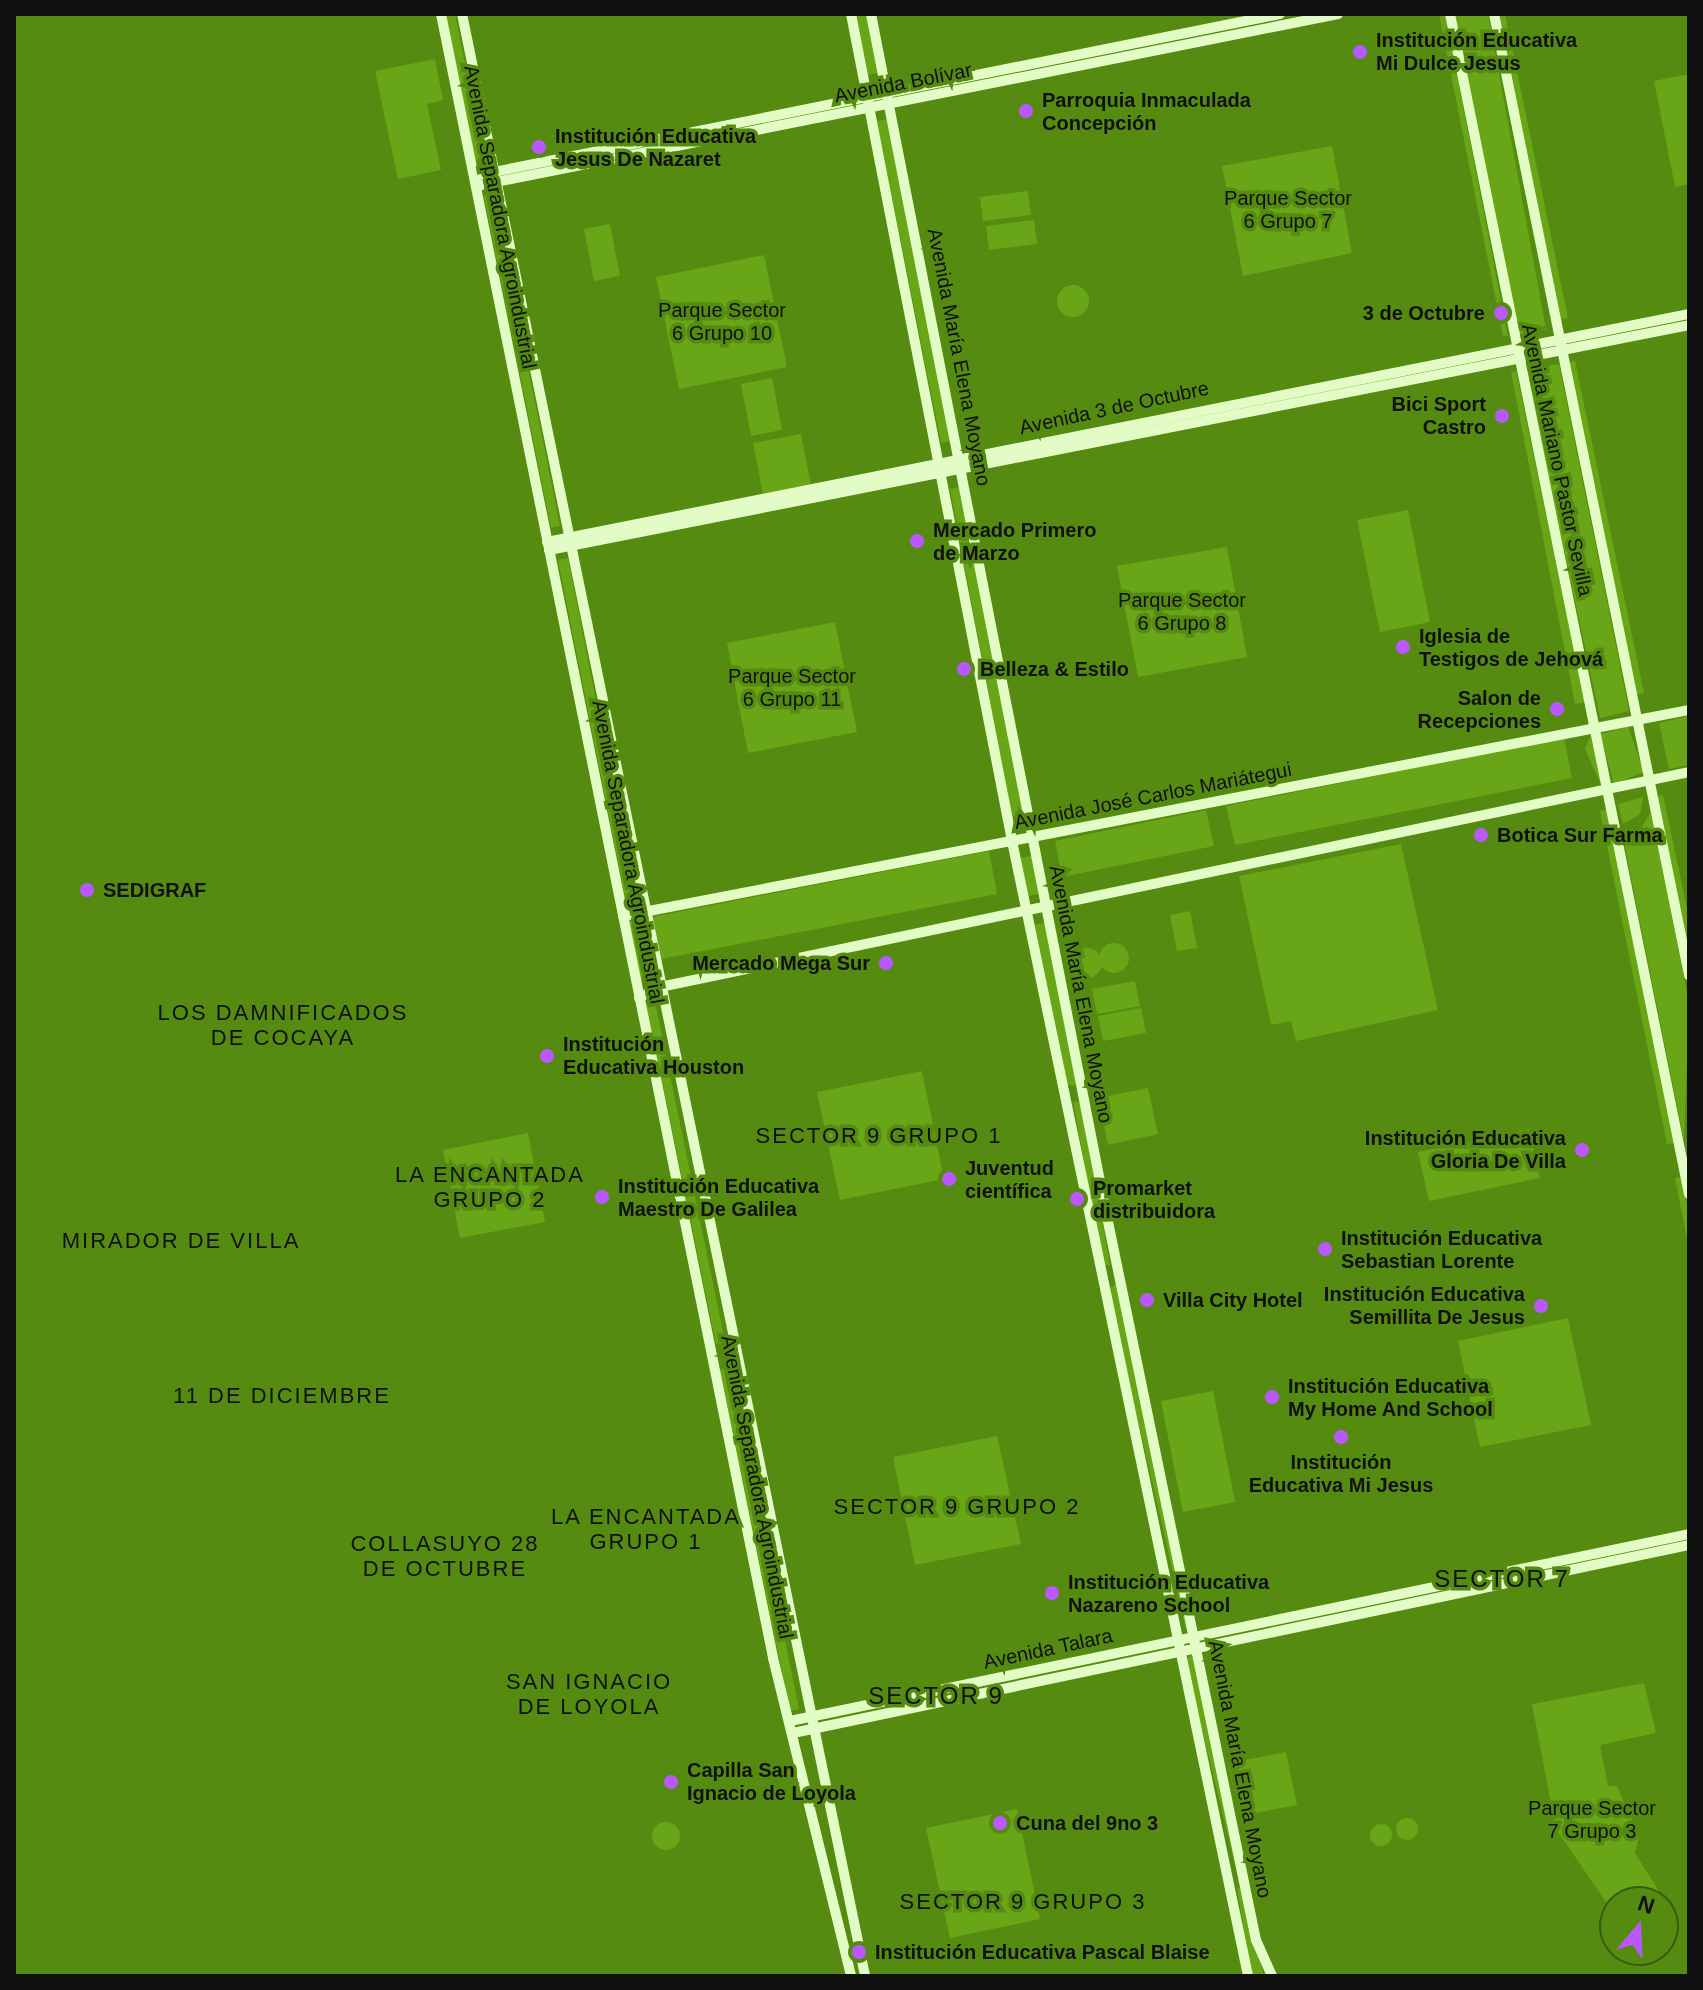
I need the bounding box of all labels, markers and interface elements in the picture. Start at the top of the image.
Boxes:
place label: Institución Educativa Mi Dulce Jesus [1376,28,1577,75]
marker: Institución Educativa Mi Dulce Jesus [1351,43,1369,61]
street label: Avenida Bolívar [832,58,974,108]
street label: Avenida Separadora Agroindustrial [459,63,541,371]
place label: Parroquia Inmaculada Concepción [1042,88,1251,135]
marker: Parroquia Inmaculada Concepción [1017,102,1035,120]
place label: Institución Educativa Jesus De Nazaret [555,124,756,171]
marker: Institución Educativa Jesus De Nazaret [530,138,548,156]
park label: Parque Sector 6 Grupo 7 [1224,186,1352,233]
street label: Avenida María Elena Moyano [922,226,996,488]
park label: Parque Sector 6 Grupo 10 [658,298,786,345]
place label: 3 de Octubre [1363,301,1485,325]
marker: 3 de Octubre [1492,304,1510,322]
street label: Avenida Mariano Pastor Sevilla [1516,322,1598,598]
street label: Avenida 3 de Octubre [1017,376,1211,440]
place label: Bici Sport Castro [1392,392,1486,439]
marker: Bici Sport Castro [1493,407,1511,425]
place label: Mercado Primero de Marzo [933,518,1096,565]
marker: Mercado Primero de Marzo [908,532,926,550]
park label: Parque Sector 6 Grupo 8 [1118,588,1246,635]
place label: Iglesia de Testigos de Jehová [1419,624,1603,671]
marker: Iglesia de Testigos de Jehová [1394,638,1412,656]
place label: Belleza & Estilo [980,657,1129,681]
marker: Belleza & Estilo [955,660,973,678]
park label: Parque Sector 6 Grupo 11 [728,664,856,711]
place label: Salon de Recepciones [1418,686,1541,733]
street label: Avenida Separadora Agroindustrial [587,698,669,1006]
marker: Salon de Recepciones [1548,700,1566,718]
street label: Avenida José Carlos Mariátegui [1012,757,1294,835]
place label: Botica Sur Farma [1497,823,1663,847]
marker: Botica Sur Farma [1472,826,1490,844]
street label: Avenida María Elena Moyano [1044,863,1118,1125]
place label: SEDIGRAF [103,878,206,902]
marker: SEDIGRAF [78,881,96,899]
place label: Mercado Mega Sur [692,951,870,975]
marker: Mercado Mega Sur [877,954,895,972]
district label: LOS DAMNIFICADOS DE COCAYA [158,999,408,1050]
place label: Institución Educativa Houston [563,1032,744,1079]
marker: Institución Educativa Houston [538,1047,556,1065]
district label: SECTOR 9 GRUPO 1 [756,1123,1002,1149]
place label: Institución Educativa Gloria De Villa [1365,1126,1566,1173]
marker: Institución Educativa Gloria De Villa [1573,1141,1591,1159]
place label: Juventud científica [965,1156,1054,1203]
district label: LA ENCANTADA GRUPO 2 [394,1161,586,1212]
marker: Juventud científica [940,1170,958,1188]
place label: Institución Educativa Maestro De Galilea [618,1174,819,1221]
place label: Promarket distribuidora [1093,1176,1215,1223]
marker: Institución Educativa Maestro De Galilea [593,1188,611,1206]
marker: Promarket distribuidora [1068,1190,1086,1208]
place label: Institución Educativa Sebastian Lorente [1341,1226,1542,1273]
district label: MIRADOR DE VILLA [62,1228,300,1254]
marker: Institución Educativa Sebastian Lorente [1316,1240,1334,1258]
place label: Institución Educativa Semillita De Jesus [1324,1282,1525,1329]
place label: Villa City Hotel [1163,1288,1303,1312]
marker: Villa City Hotel [1138,1291,1156,1309]
marker: Institución Educativa Semillita De Jesus [1532,1297,1550,1315]
street label: Avenida Separadora Agroindustrial [716,1333,798,1641]
place label: Institución Educativa My Home And School [1288,1374,1494,1421]
district label: 11 DE DICIEMBRE [173,1383,391,1409]
marker: Institución Educativa My Home And School [1263,1388,1281,1406]
marker: Institución Educativa Mi Jesus [1332,1428,1350,1446]
place label: Institución Educativa Mi Jesus [1249,1450,1433,1497]
district label: SECTOR 9 GRUPO 2 [834,1494,1080,1520]
district label: LA ENCANTADA GRUPO 1 [550,1503,742,1554]
district label: COLLASUYO 28 DE OCTUBRE [350,1530,540,1582]
district label: SECTOR 7 [1434,1565,1570,1593]
place label: Institución Educativa Nazareno School [1068,1570,1269,1617]
marker: Institución Educativa Nazareno School [1043,1584,1061,1602]
street label: Avenida Talara [981,1624,1115,1674]
street label: Avenida María Elena Moyano [1203,1638,1277,1900]
district label: SAN IGNACIO DE LOYOLA [506,1668,672,1720]
district label: SECTOR 9 [868,1682,1004,1710]
place label: Capilla San Ignacio de Loyola [687,1758,856,1805]
marker: Capilla San Ignacio de Loyola [662,1773,680,1791]
park label: Parque Sector 7 Grupo 3 [1528,1796,1656,1843]
place label: Cuna del 9no 3 [1016,1811,1158,1835]
marker: Cuna del 9no 3 [991,1814,1009,1832]
north arrow [1599,1886,1679,1966]
district label: SECTOR 9 GRUPO 3 [900,1889,1146,1915]
text: N [1635,1890,1658,1919]
place label: Institución Educativa Pascal Blaise [875,1940,1210,1964]
marker: Institución Educativa Pascal Blaise [850,1943,868,1961]

